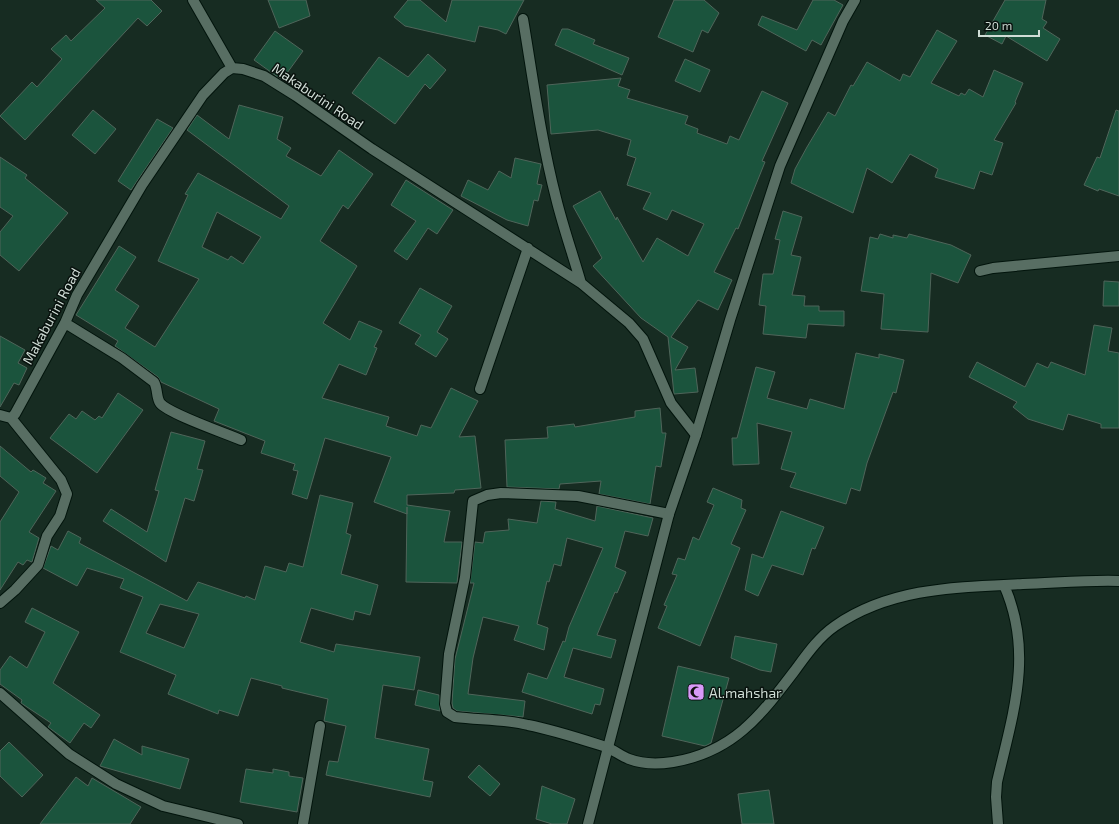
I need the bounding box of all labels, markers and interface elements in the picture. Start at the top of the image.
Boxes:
scale bar [979,12,1039,38]
text: 20 m [985,18,1012,32]
street label: Makaburini Road [269,59,367,133]
street label: Makaburini Road [18,265,84,367]
mosque icon: Al.mahshar [686,682,706,702]
place label: Al.mahshar [709,684,782,701]

